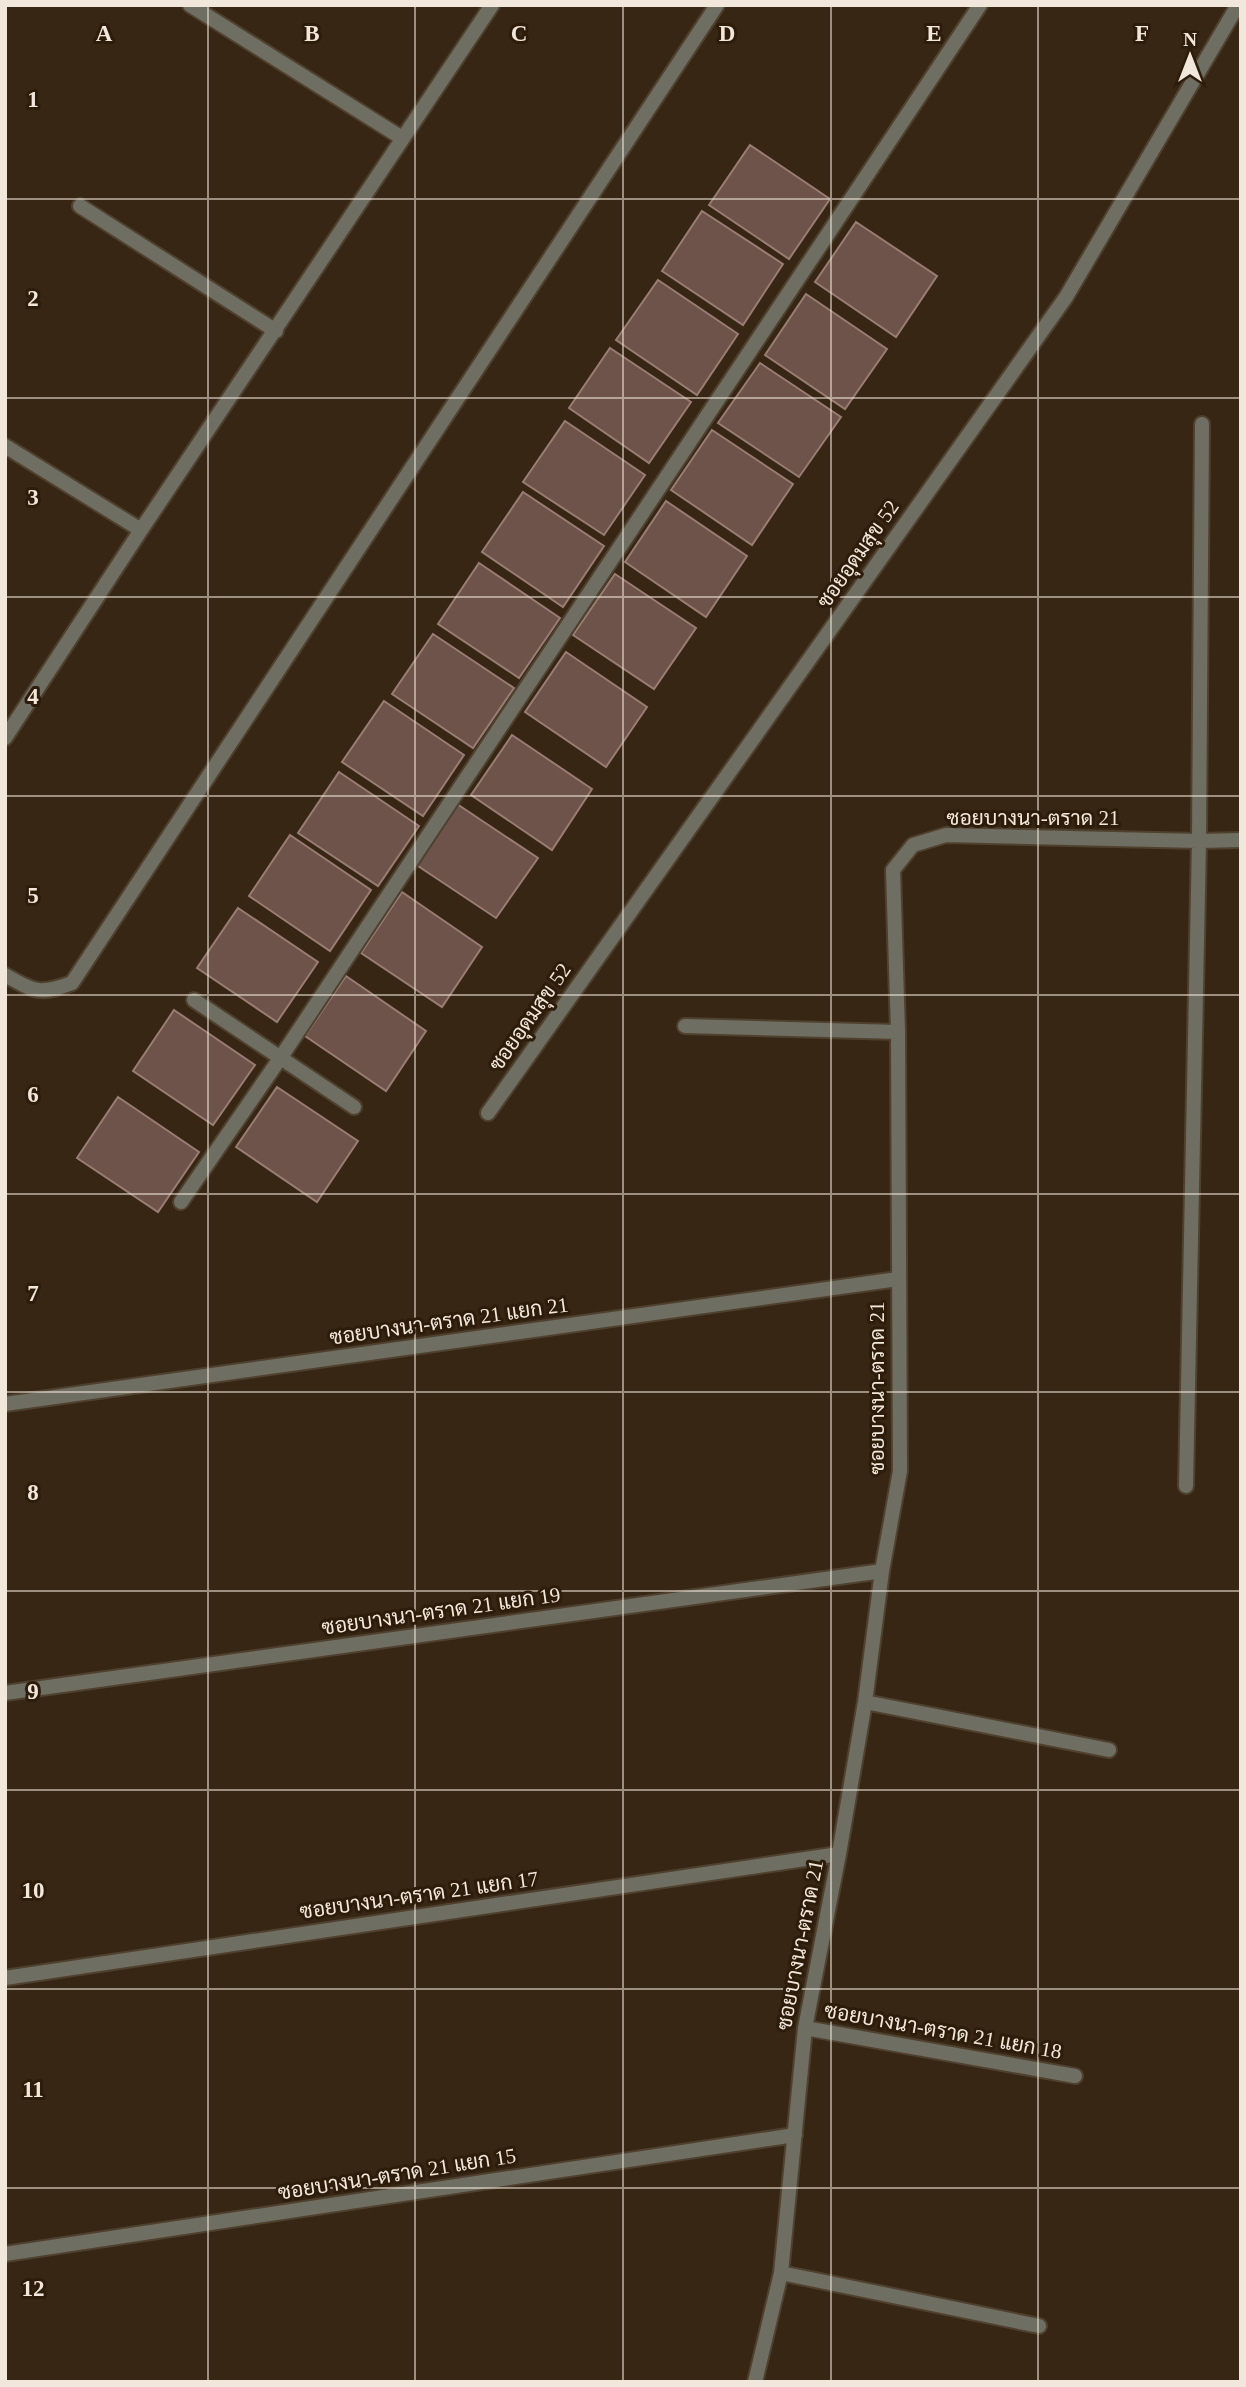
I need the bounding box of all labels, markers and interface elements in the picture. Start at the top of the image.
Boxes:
text: A [96,21,113,46]
text: B [304,21,320,46]
text: C [511,21,527,46]
text: D [719,21,735,46]
text: E [926,21,942,46]
text: F [1135,21,1149,46]
north arrow [1155,21,1225,91]
text: N [1183,29,1197,50]
text: 1 [27,87,39,112]
text: 2 [27,286,39,311]
text: 3 [27,485,39,510]
street label: ซอยอุดมสุข 52 [812,496,906,614]
text: 4 [27,684,39,709]
street label: ซอยบางนา-ตราด 21 [947,806,1119,830]
text: 5 [27,883,39,908]
street label: ซอยอุดมสุข 52 [484,959,578,1077]
text: 6 [27,1082,39,1107]
text: 7 [27,1281,39,1306]
street label: ซอยบางนา-ตราด 21 แยก 21 [328,1292,570,1350]
street label: ซอยบางนา-ตราด 21 [865,1302,889,1474]
text: 8 [27,1480,39,1505]
street label: ซอยบางนา-ตราด 21 แยก 19 [320,1582,562,1640]
text: 9 [27,1679,39,1704]
street label: ซอยบางนา-ตราด 21 [772,1858,828,2032]
street label: ซอยบางนา-ตราด 21 แยก 17 [298,1866,540,1924]
text: 10 [22,1878,45,1903]
street label: ซอยบางนา-ตราด 21 แยก 18 [822,1998,1064,2064]
text: 11 [22,2077,44,2102]
street label: ซอยบางนา-ตราด 21 แยก 15 [276,2143,518,2205]
text: 12 [22,2276,45,2301]

